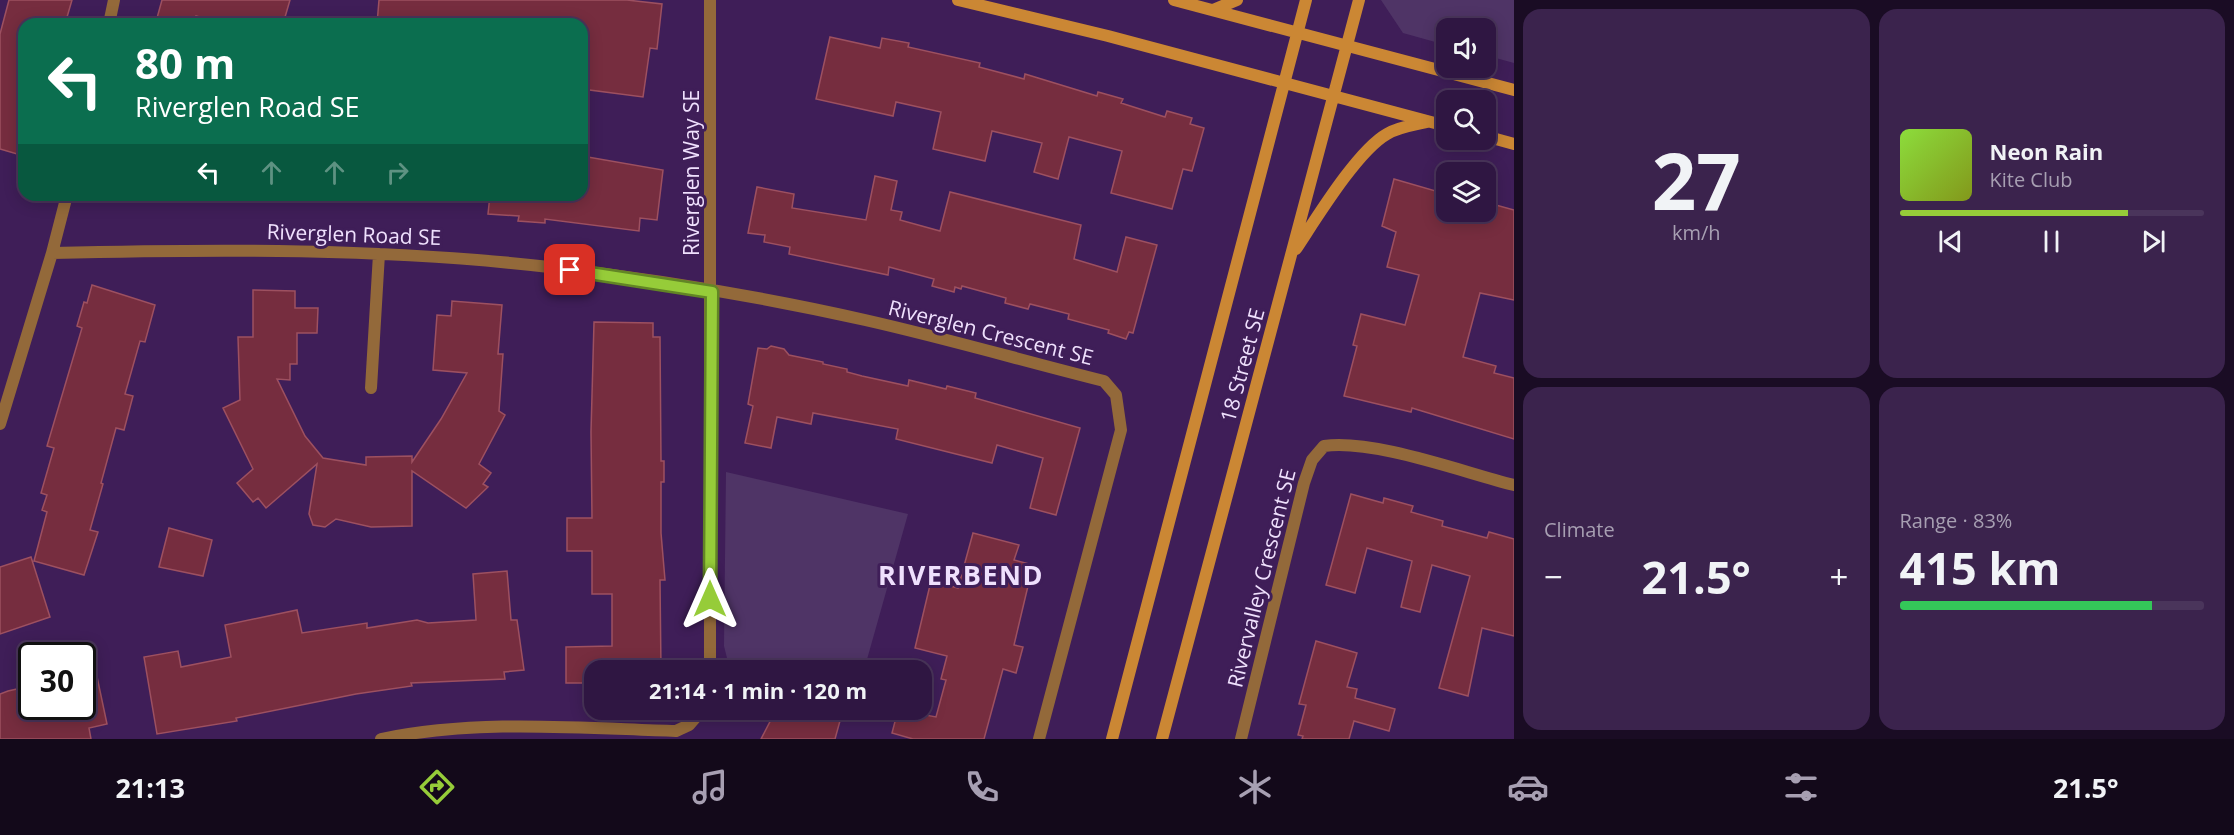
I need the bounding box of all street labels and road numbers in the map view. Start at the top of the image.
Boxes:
street label: Riverglen Way SE [677,90,705,256]
street label: Riverglen Road SE [266,217,442,251]
street label: Riverglen Crescent SE [886,293,1096,371]
street label: 18 Street SE [1213,305,1271,425]
street label: Rivervalley Crescent SE [1220,466,1302,690]

